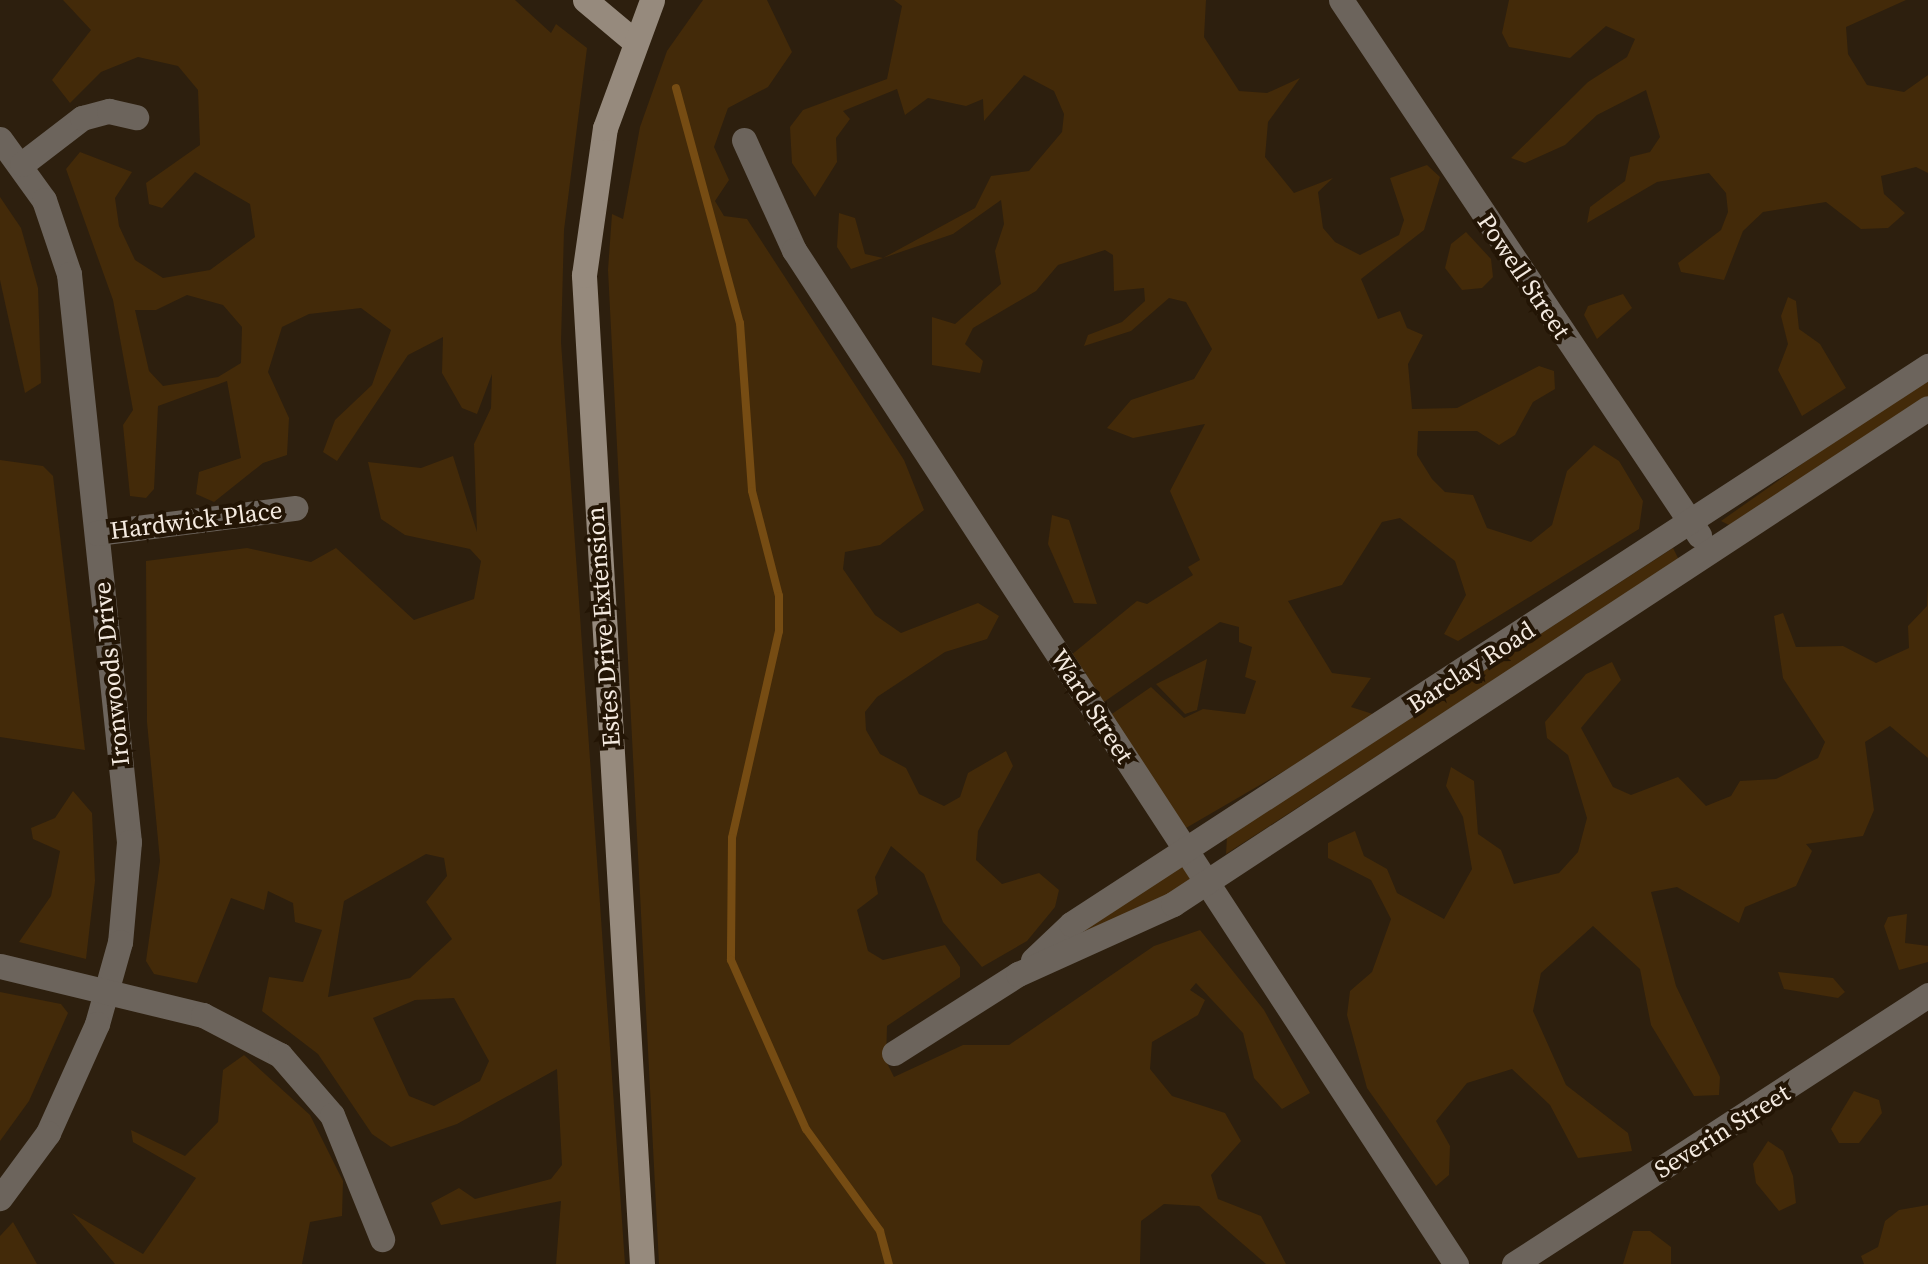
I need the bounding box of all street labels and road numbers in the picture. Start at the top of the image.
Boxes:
street label: Powell Street [1471,208,1577,344]
street label: Hardwick Place [108,495,284,545]
street label: Estes Drive Extension [580,506,626,748]
street label: Ironwoods Drive [86,580,136,768]
street label: Barclay Road [1402,615,1540,719]
street label: Ward Street [1044,643,1140,769]
street label: Severin Street [1649,1078,1795,1184]

